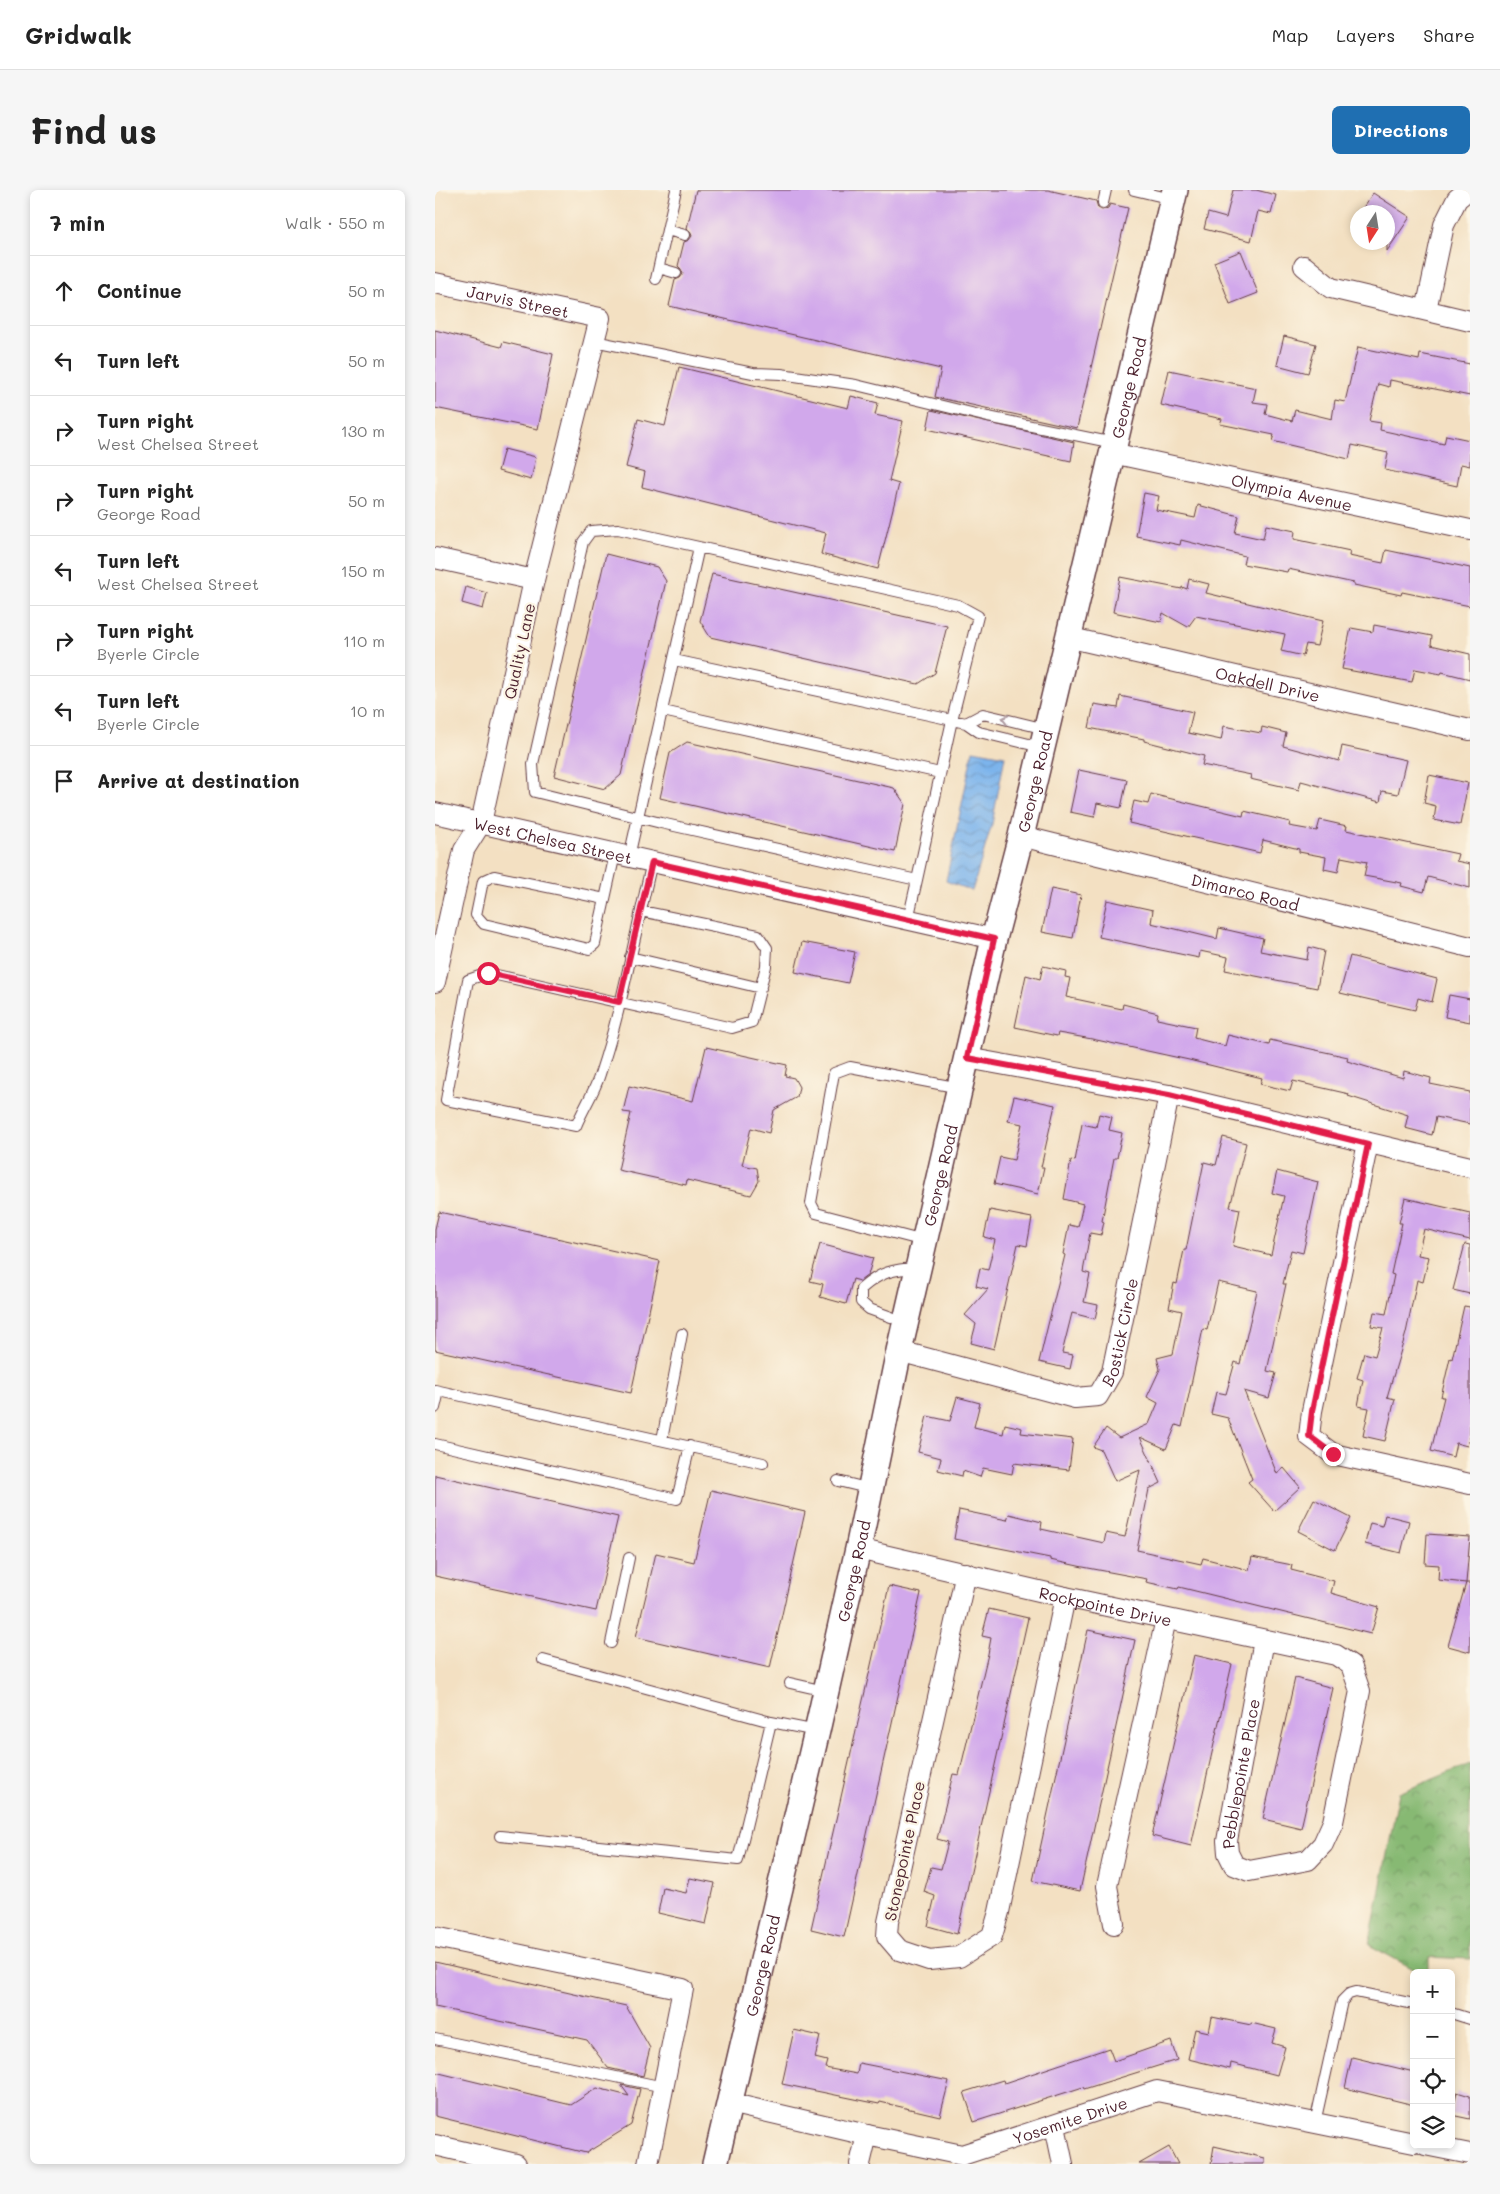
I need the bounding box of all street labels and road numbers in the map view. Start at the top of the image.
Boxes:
street label: Jarvis Street [465,280,571,322]
street label: George Road [1106,335,1150,440]
street label: Olympia Avenue [1229,468,1354,515]
street label: Quality Lane [499,601,539,701]
street label: Oakdell Drive [1213,661,1322,706]
street label: George Road [1012,729,1056,834]
street label: West Chelsea Street [472,812,634,868]
street label: Dimarco Road [1189,868,1301,915]
street label: George Road [918,1122,961,1228]
street label: Bostick Circle [1096,1276,1142,1389]
street label: George Road [831,1518,874,1624]
street label: Rockpointe Drive [1037,1581,1174,1630]
street label: Pebblepointe Place [1216,1697,1263,1850]
street label: Stonepointe Place [879,1779,929,1923]
street label: George Road [740,1913,784,2018]
street label: Yosemite Drive [1009,2091,1130,2148]

